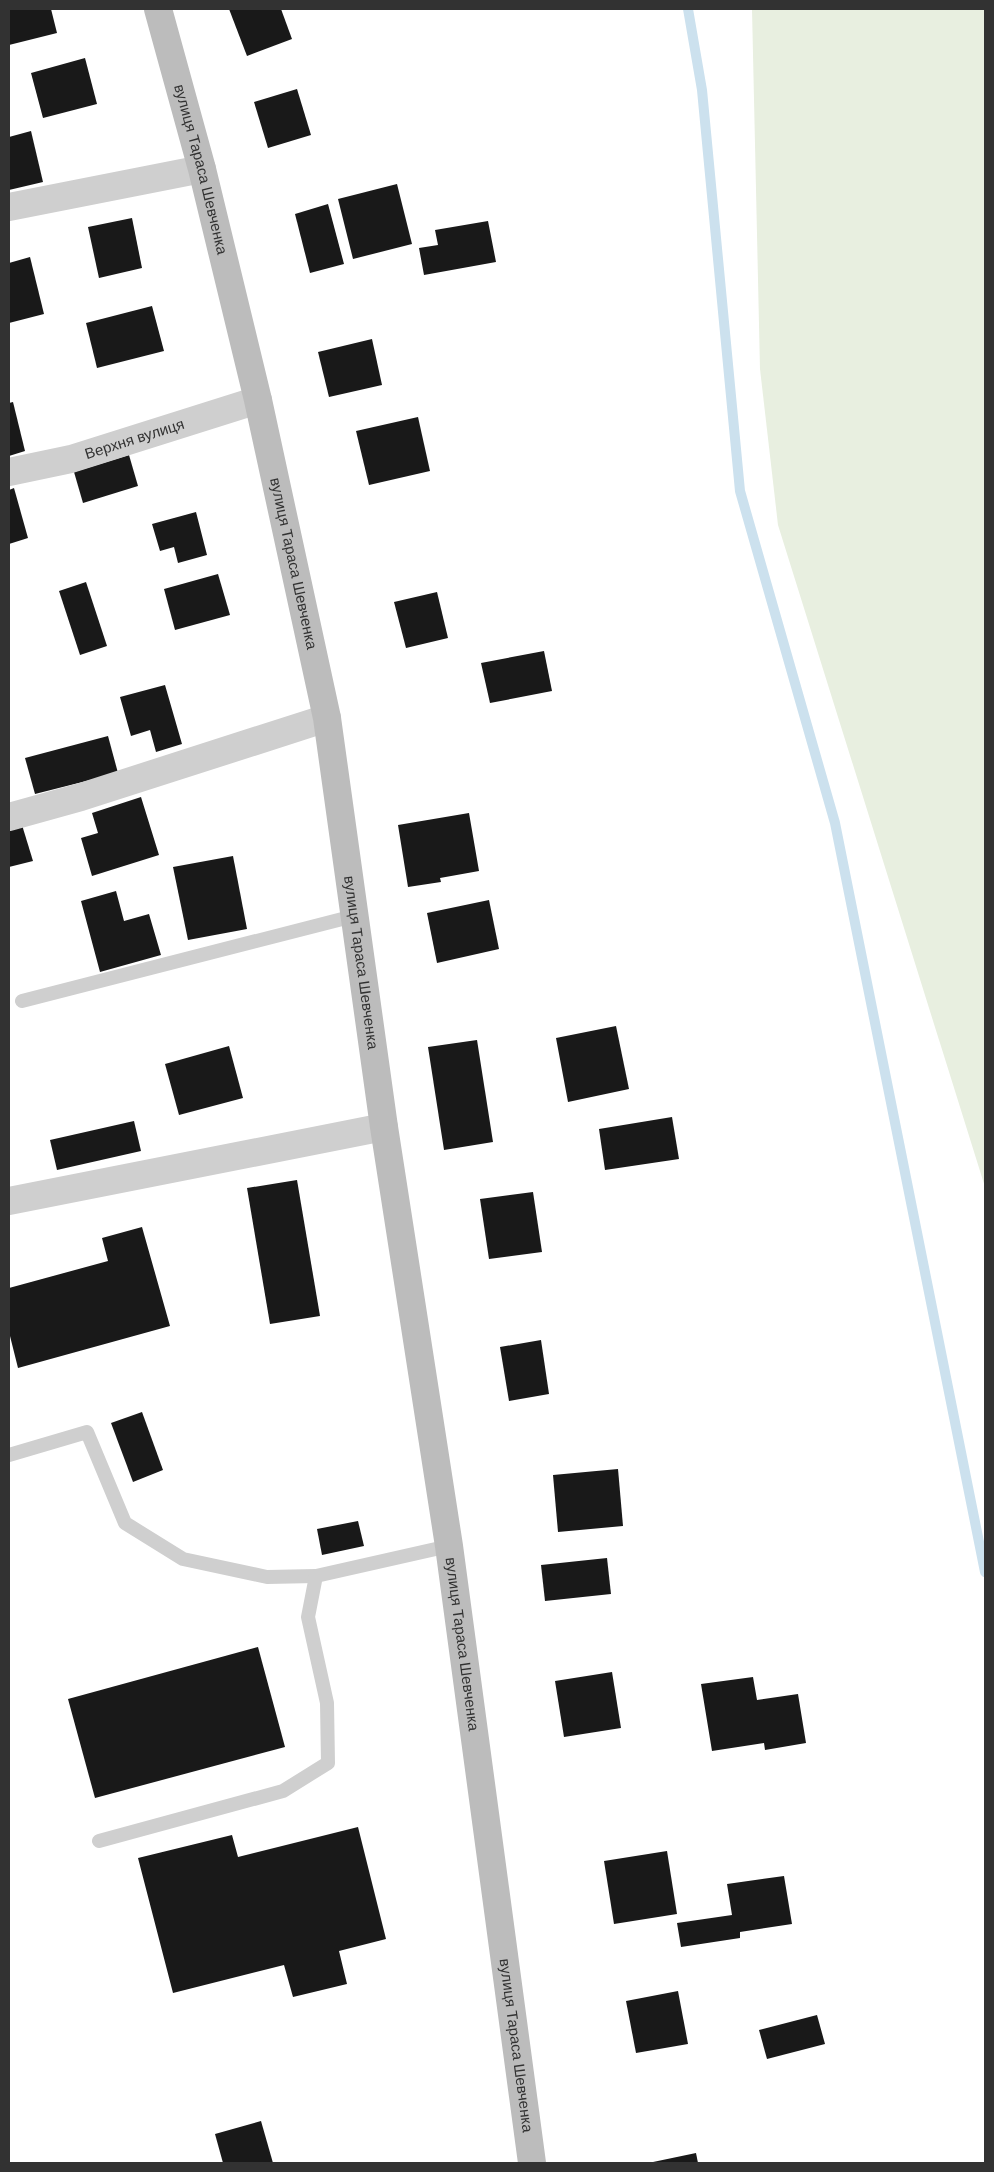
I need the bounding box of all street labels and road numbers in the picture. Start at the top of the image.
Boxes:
street label: вулиця Тараса Шевченка [169,82,233,257]
street label: Верхня вулиця [82,414,187,464]
street label: вулиця Тараса Шевченка [265,476,322,652]
street label: вулиця Тараса Шевченка [339,874,383,1051]
street label: вулиця Тараса Шевченка [441,1556,484,1733]
street label: вулиця Тараса Шевченка [495,1957,538,2134]

